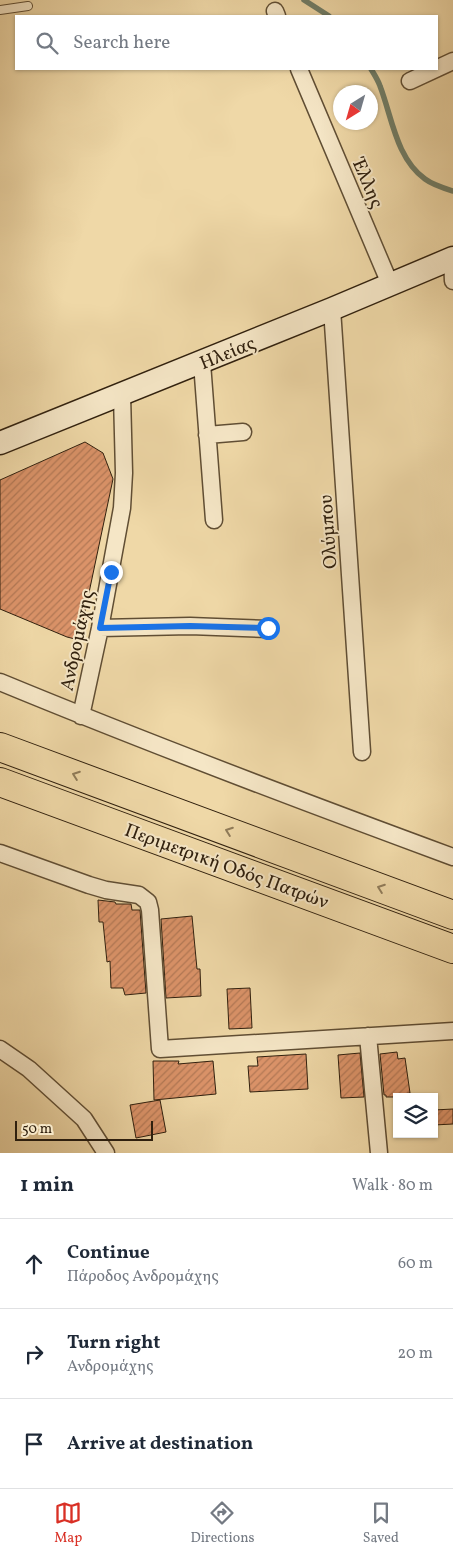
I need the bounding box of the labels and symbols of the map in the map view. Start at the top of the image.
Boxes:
north arrow [333,85,378,130]
street label: Έλλης [344,153,389,212]
street label: Ηλείας [196,331,260,377]
street label: Ολύμπου [313,494,345,570]
route end [100,561,123,584]
street label: Ανδρομάχης [55,588,101,693]
route start [257,617,280,640]
one-way arrow [72,771,81,781]
street label: Περιμετρική Οδός Πατρών [121,818,332,916]
one-way arrow [225,827,233,837]
one-way arrow [377,884,386,894]
scale bar [15,1118,152,1141]

